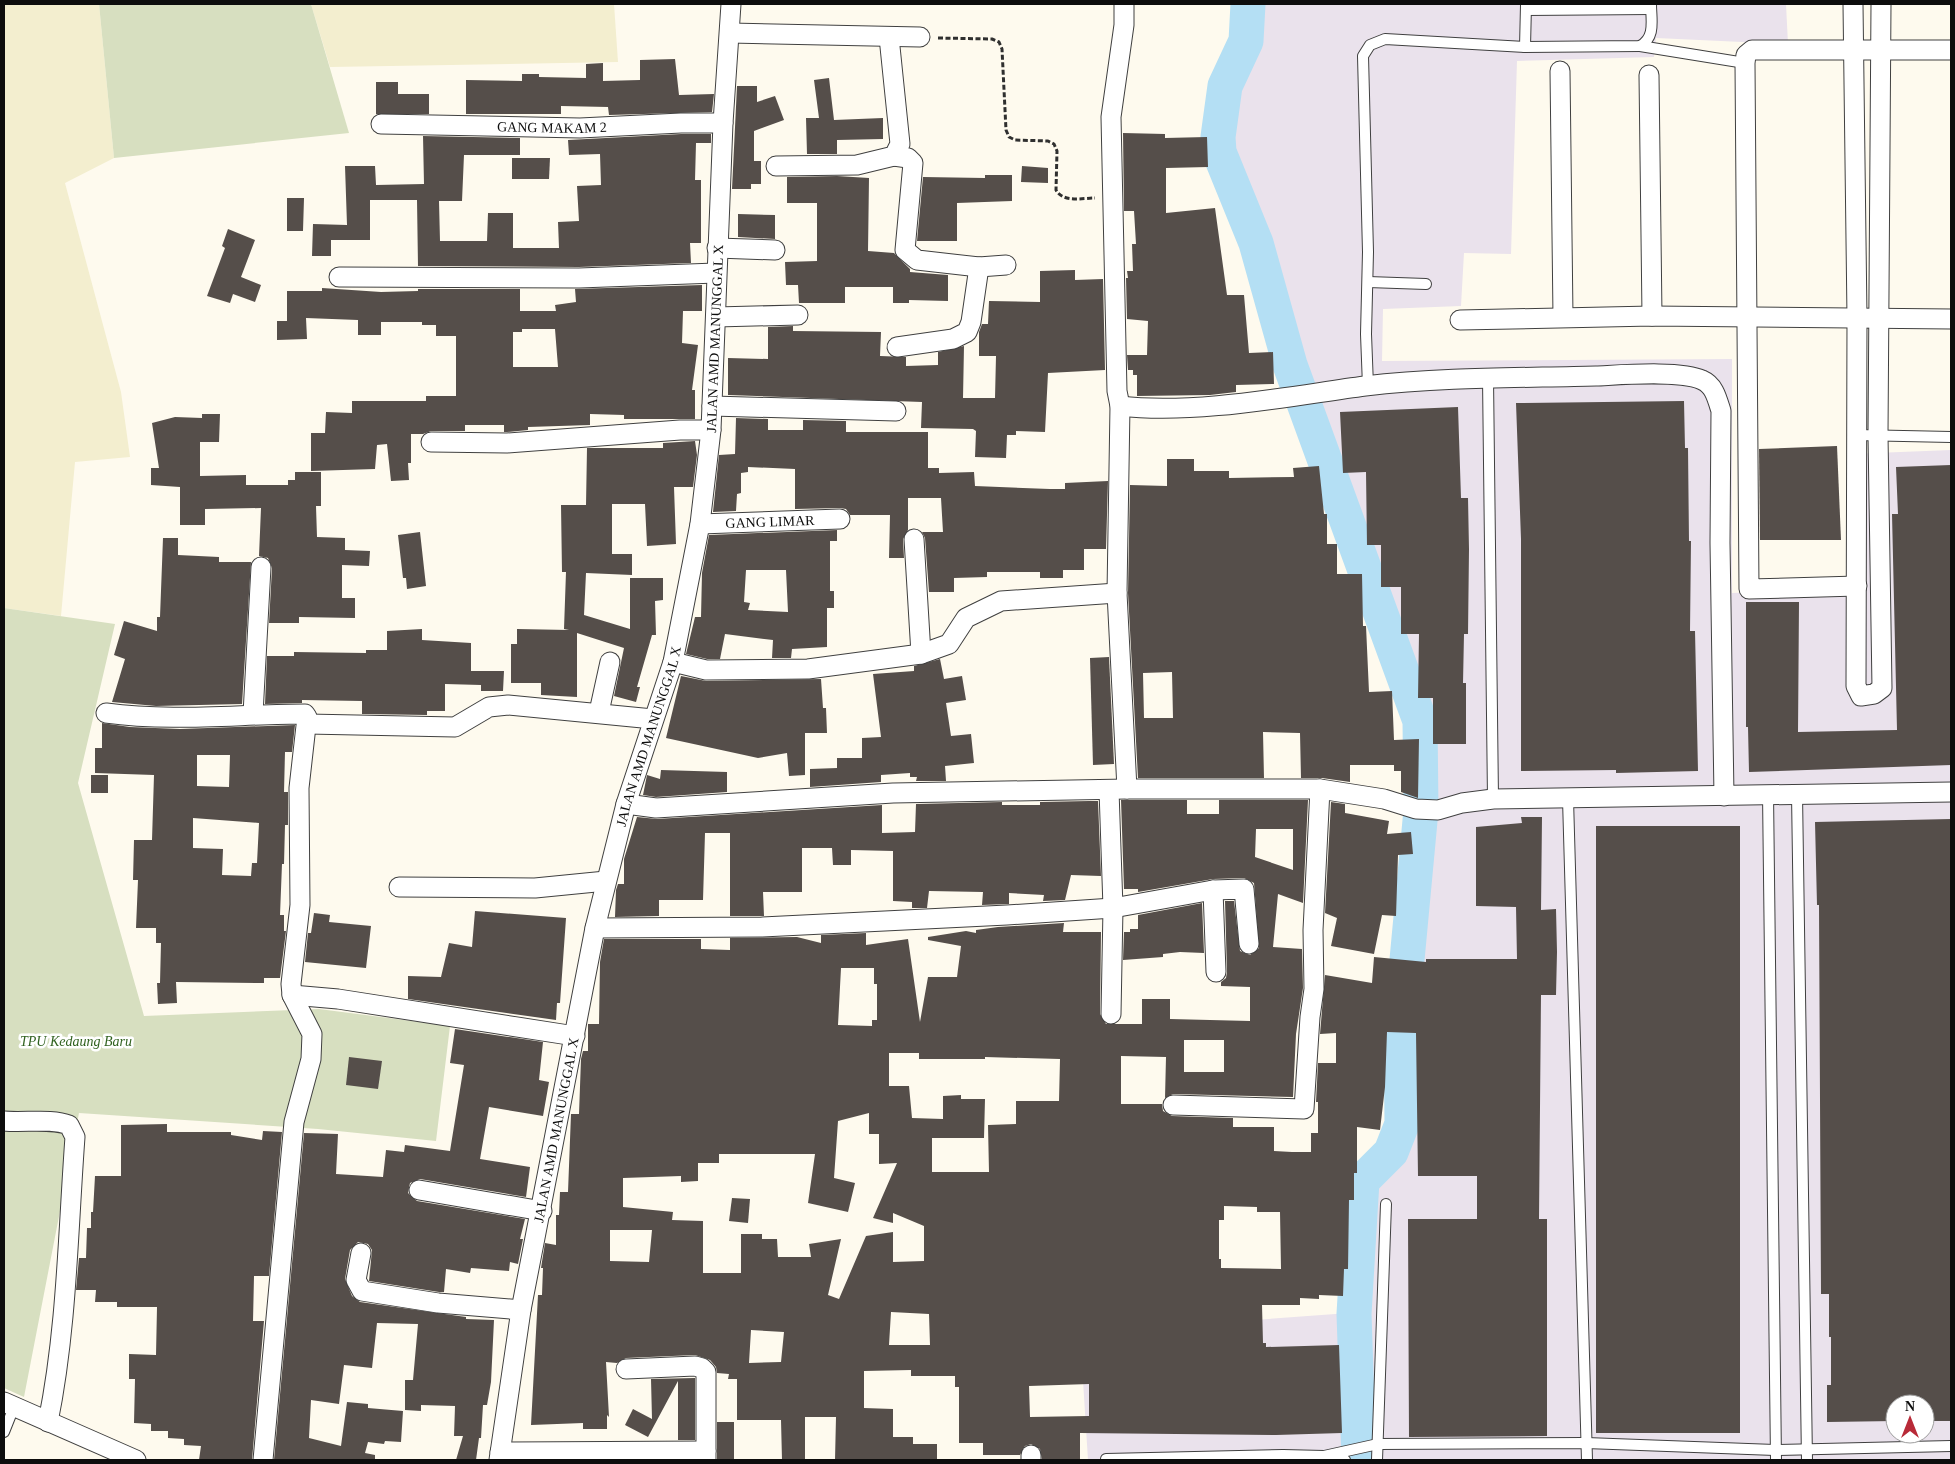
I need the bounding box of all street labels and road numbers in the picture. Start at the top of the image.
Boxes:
street label: GANG MAKAM 2 [497,119,607,136]
street label: JALAN AMD MANUNGGAL X [703,244,726,433]
street label: GANG LIMAR [725,512,815,531]
street label: JALAN AMD MANUNGGAL X [613,645,683,828]
street label: JALAN AMD MANUNGGAL X [531,1036,581,1224]

